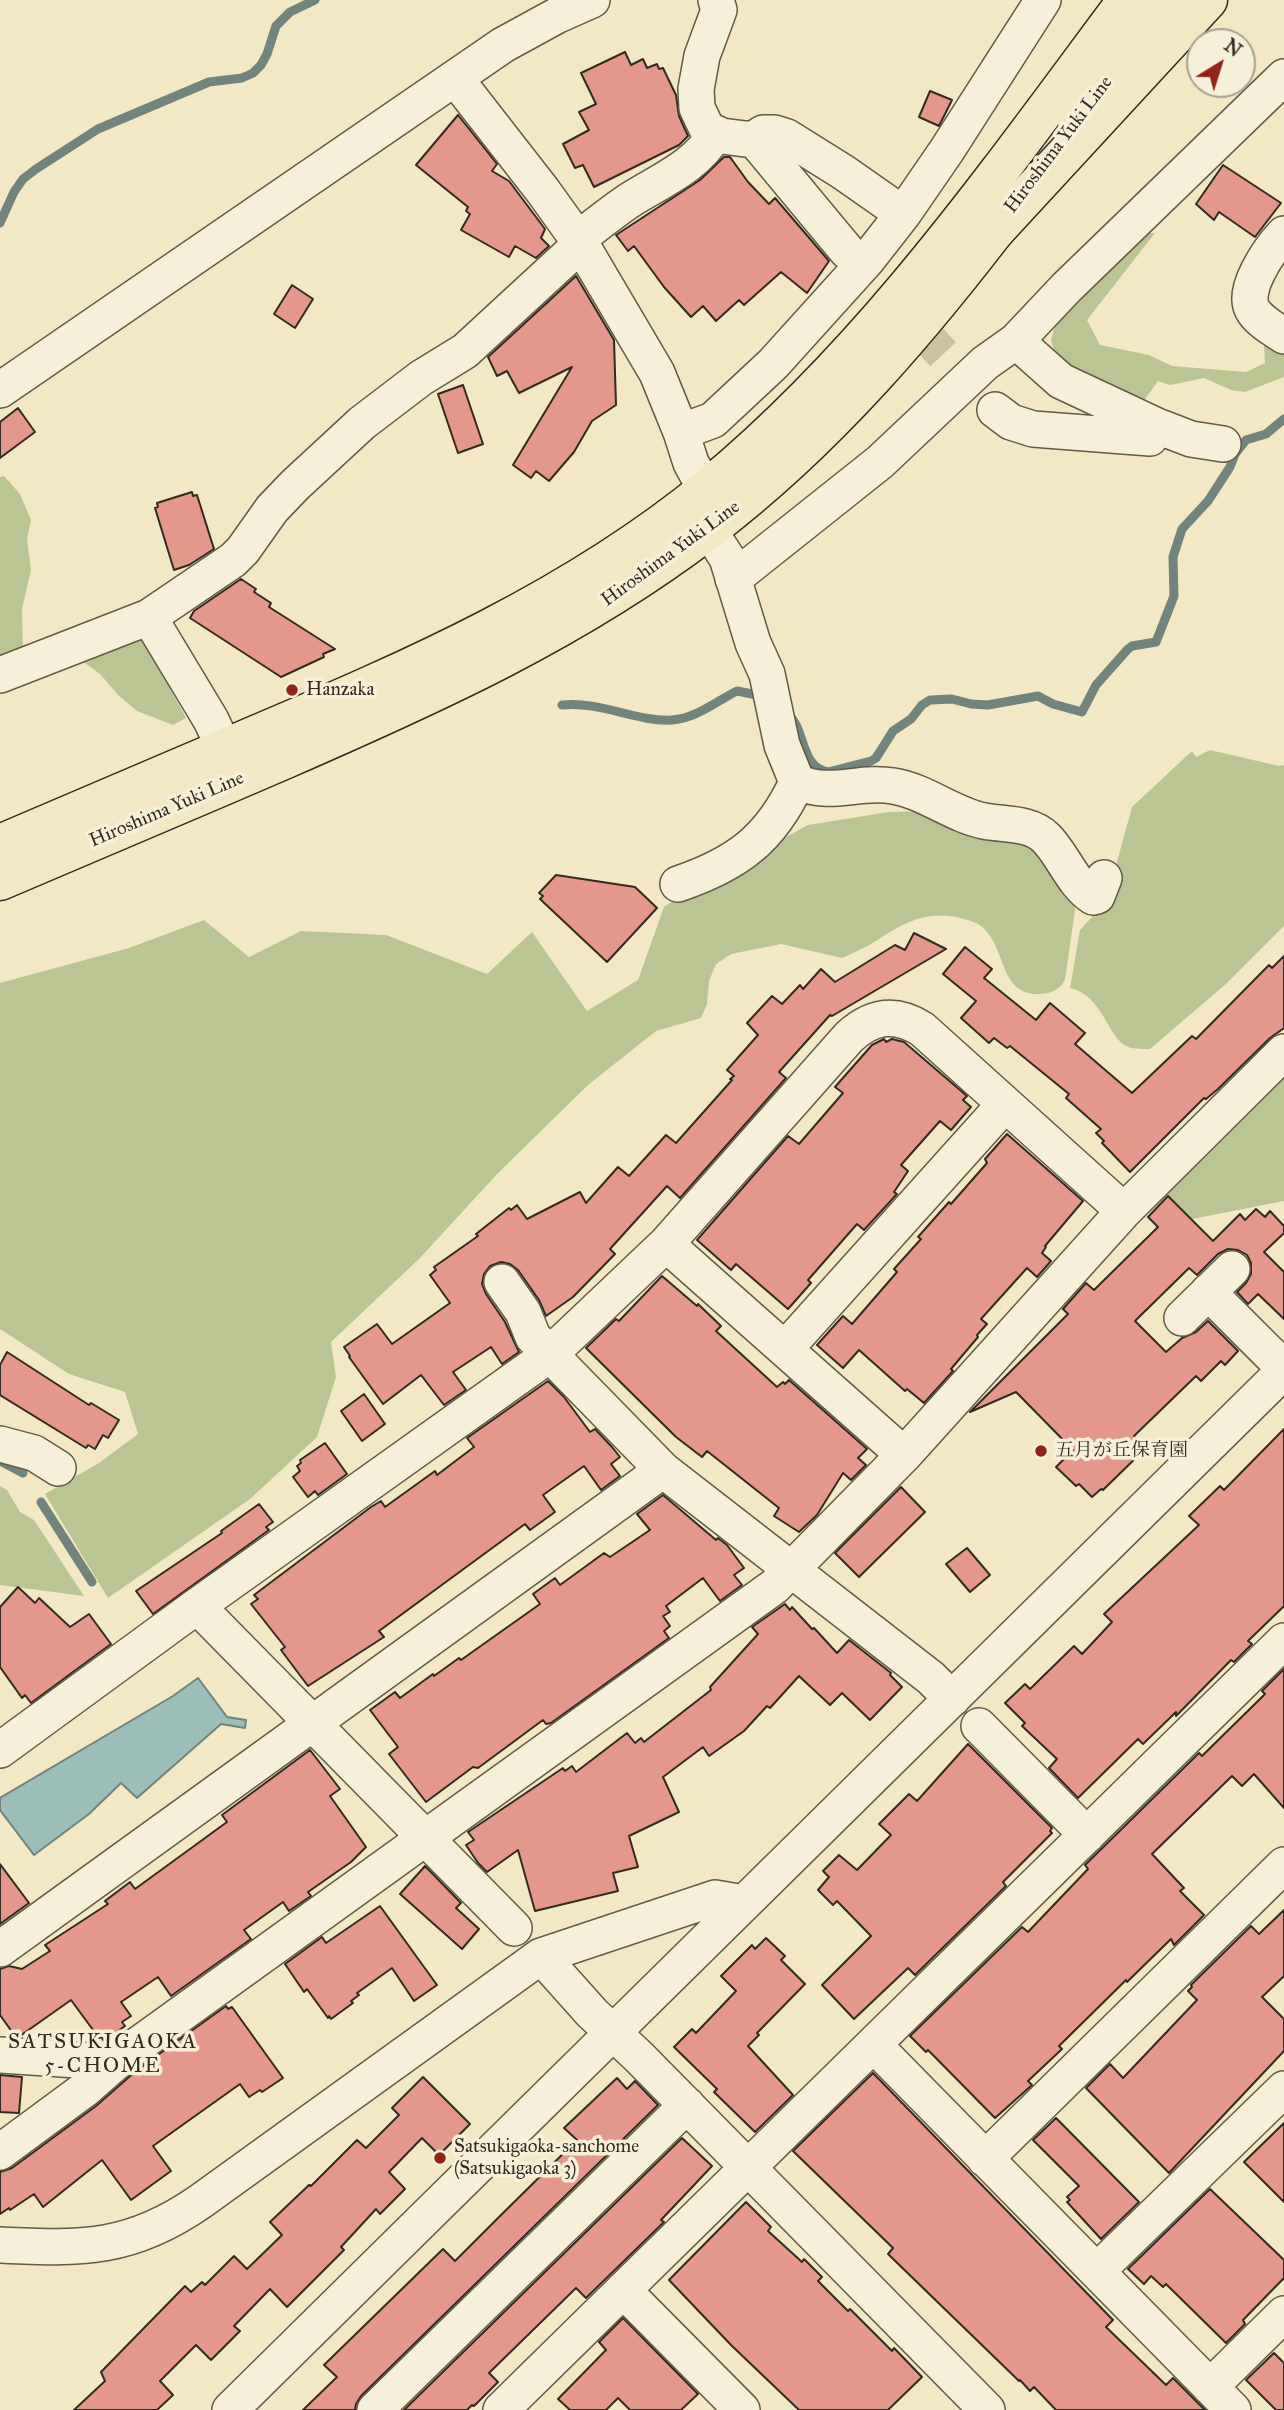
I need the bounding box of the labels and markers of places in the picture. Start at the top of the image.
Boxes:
place label: Hanzaka [306,679,374,701]
marker: Hanzaka [284,682,300,698]
place label: 五月が丘保育園 [1055,1440,1188,1462]
marker: 五月が丘保育園 [1033,1443,1049,1459]
place label: Satsukigaoka-sanchome (Satsukigaoka 3) [454,2136,639,2180]
marker: Satsukigaoka-sanchome (Satsukigaoka 3) [432,2150,448,2166]

